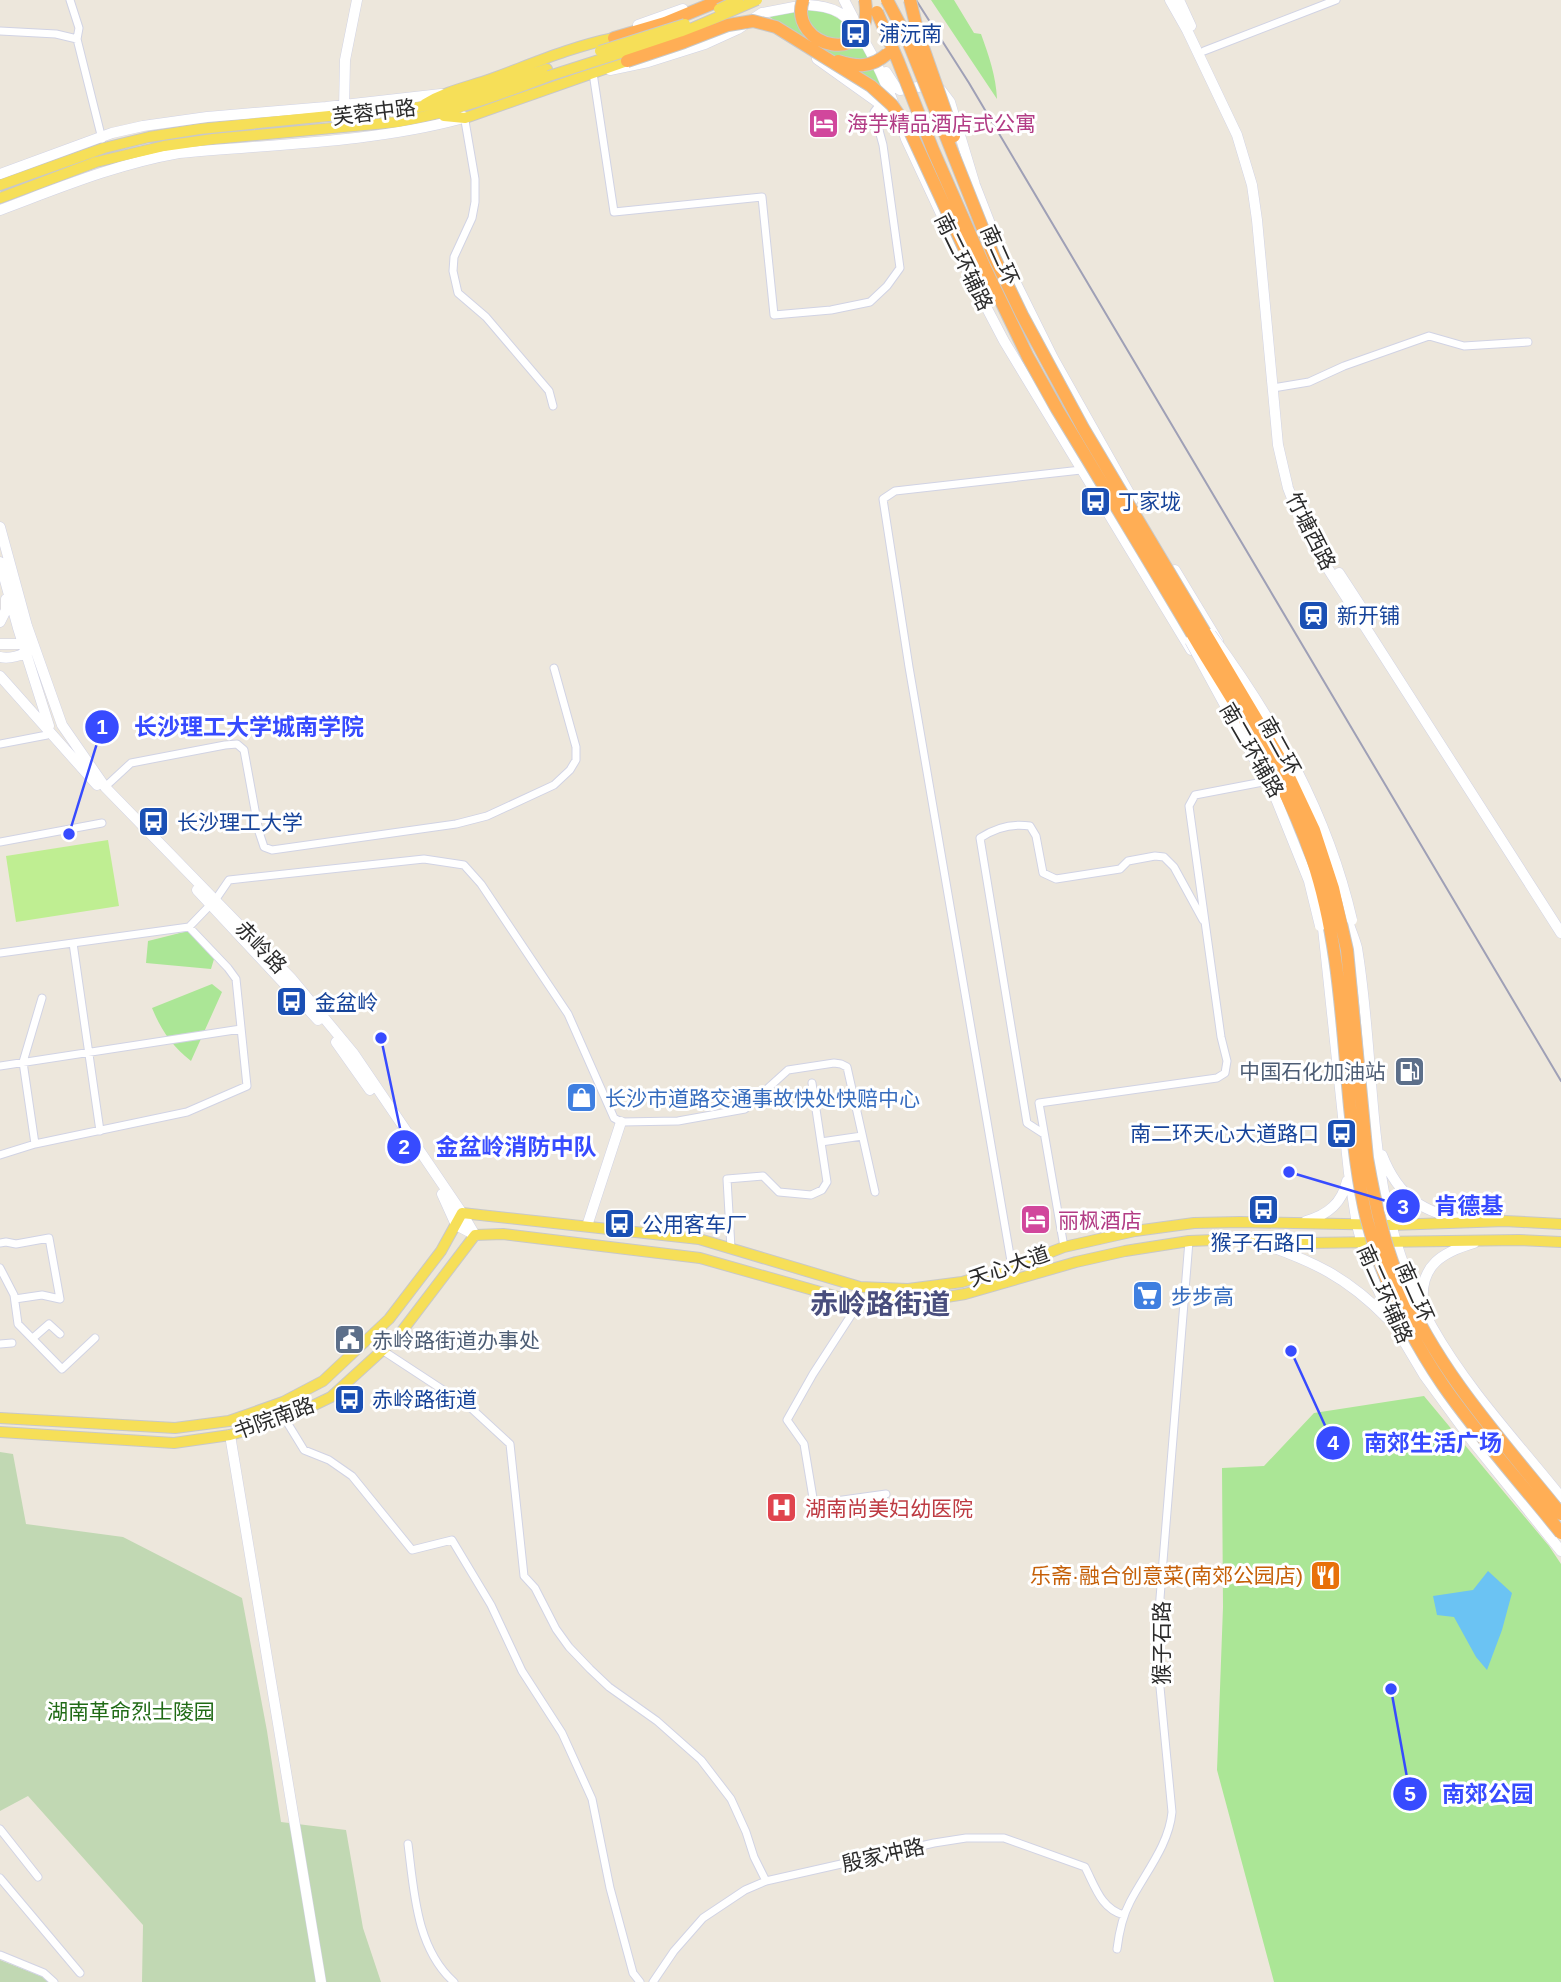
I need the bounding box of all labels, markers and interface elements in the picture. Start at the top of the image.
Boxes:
bus stop icon: 浦沅南 [839,16,873,50]
place label: 浦沅南 [879,22,942,45]
street label: 芙蓉中路 [331,95,417,129]
hotel icon: 海芋精品酒店式公寓 [807,106,841,140]
place label: 海芋精品酒店式公寓 [847,112,1036,135]
street label: 南二环辅路 [931,210,997,314]
street label: 南二环 [977,222,1023,288]
bus stop icon: 丁家垅 [1078,484,1112,518]
street label: 竹塘西路 [1282,488,1340,574]
place label: 丁家垅 [1118,490,1181,513]
station icon: 新开铺 [1297,598,1331,632]
place label: 新开铺 [1337,604,1400,627]
street label: 南二环辅路 [1216,699,1288,801]
callout: 长沙理工大学城南学院 [85,705,378,749]
street label: 南二环 [1255,713,1305,779]
text: 长沙理工大学城南学院 [134,714,364,740]
text: 1 [96,715,108,738]
bus stop icon: 长沙理工大学 [137,805,171,839]
place label: 长沙理工大学 [177,811,303,834]
street label: 赤岭路 [231,916,291,978]
bus stop icon: 金盆岭 [275,985,309,1019]
place label: 金盆岭 [315,991,378,1014]
fuel station icon: 中国石化加油站 [1392,1054,1426,1088]
place label: 中国石化加油站 [1239,1060,1386,1083]
shop icon: 长沙市道路交通事故快处快赔中心 [565,1081,599,1115]
place label: 长沙市道路交通事故快处快赔中心 [605,1087,920,1110]
bus stop icon: 南二环天心大道路口 [1325,1116,1359,1150]
place label: 南二环天心大道路口 [1130,1122,1319,1145]
callout: 金盆岭消防中队 [386,1125,610,1169]
text: 金盆岭消防中队 [436,1134,597,1160]
text: 2 [398,1135,410,1158]
callout: 肯德基 [1385,1184,1517,1228]
bus stop icon: 猴子石路口 [1246,1193,1280,1227]
text: 肯德基 [1435,1193,1504,1219]
text: 3 [1397,1195,1409,1218]
hotel icon: 丽枫酒店 [1018,1203,1052,1237]
bus stop icon: 公用客车厂 [602,1207,636,1241]
place label: 丽枫酒店 [1058,1209,1142,1232]
place label: 公用客车厂 [642,1213,747,1236]
place label: 猴子石路口 [1211,1231,1316,1254]
street label: 天心大道 [966,1241,1052,1291]
street label: 南二环辅路 [1353,1241,1417,1347]
street label: 南二环 [1392,1259,1438,1325]
supermarket icon: 步步高 [1131,1279,1165,1313]
place label: 步步高 [1171,1285,1234,1308]
district label: 赤岭路街道 [810,1289,950,1320]
public building icon: 赤岭路街道办事处 [332,1323,366,1357]
place label: 赤岭路街道办事处 [372,1329,540,1352]
bus stop icon: 赤岭路街道 [332,1382,366,1416]
place label: 赤岭路街道 [372,1388,477,1411]
street label: 书院南路 [231,1393,317,1443]
callout: 南郊生活广场 [1315,1421,1516,1465]
text: 南郊生活广场 [1364,1430,1502,1456]
text: 4 [1327,1431,1339,1454]
hospital icon: 湖南尚美妇幼医院 [765,1491,799,1525]
place label: 湖南尚美妇幼医院 [805,1497,973,1520]
restaurant icon: 乐斋·融合创意菜(南郊公园店) [1309,1558,1343,1592]
place label: 乐斋·融合创意菜(南郊公园店) [1030,1564,1303,1587]
street label: 猴子石路 [1150,1601,1173,1685]
park label: 湖南革命烈士陵园 [47,1700,215,1723]
callout: 南郊公园 [1393,1772,1548,1816]
text: 南郊公园 [1442,1781,1534,1807]
text: 5 [1404,1782,1416,1805]
street label: 殷家冲路 [839,1834,927,1876]

